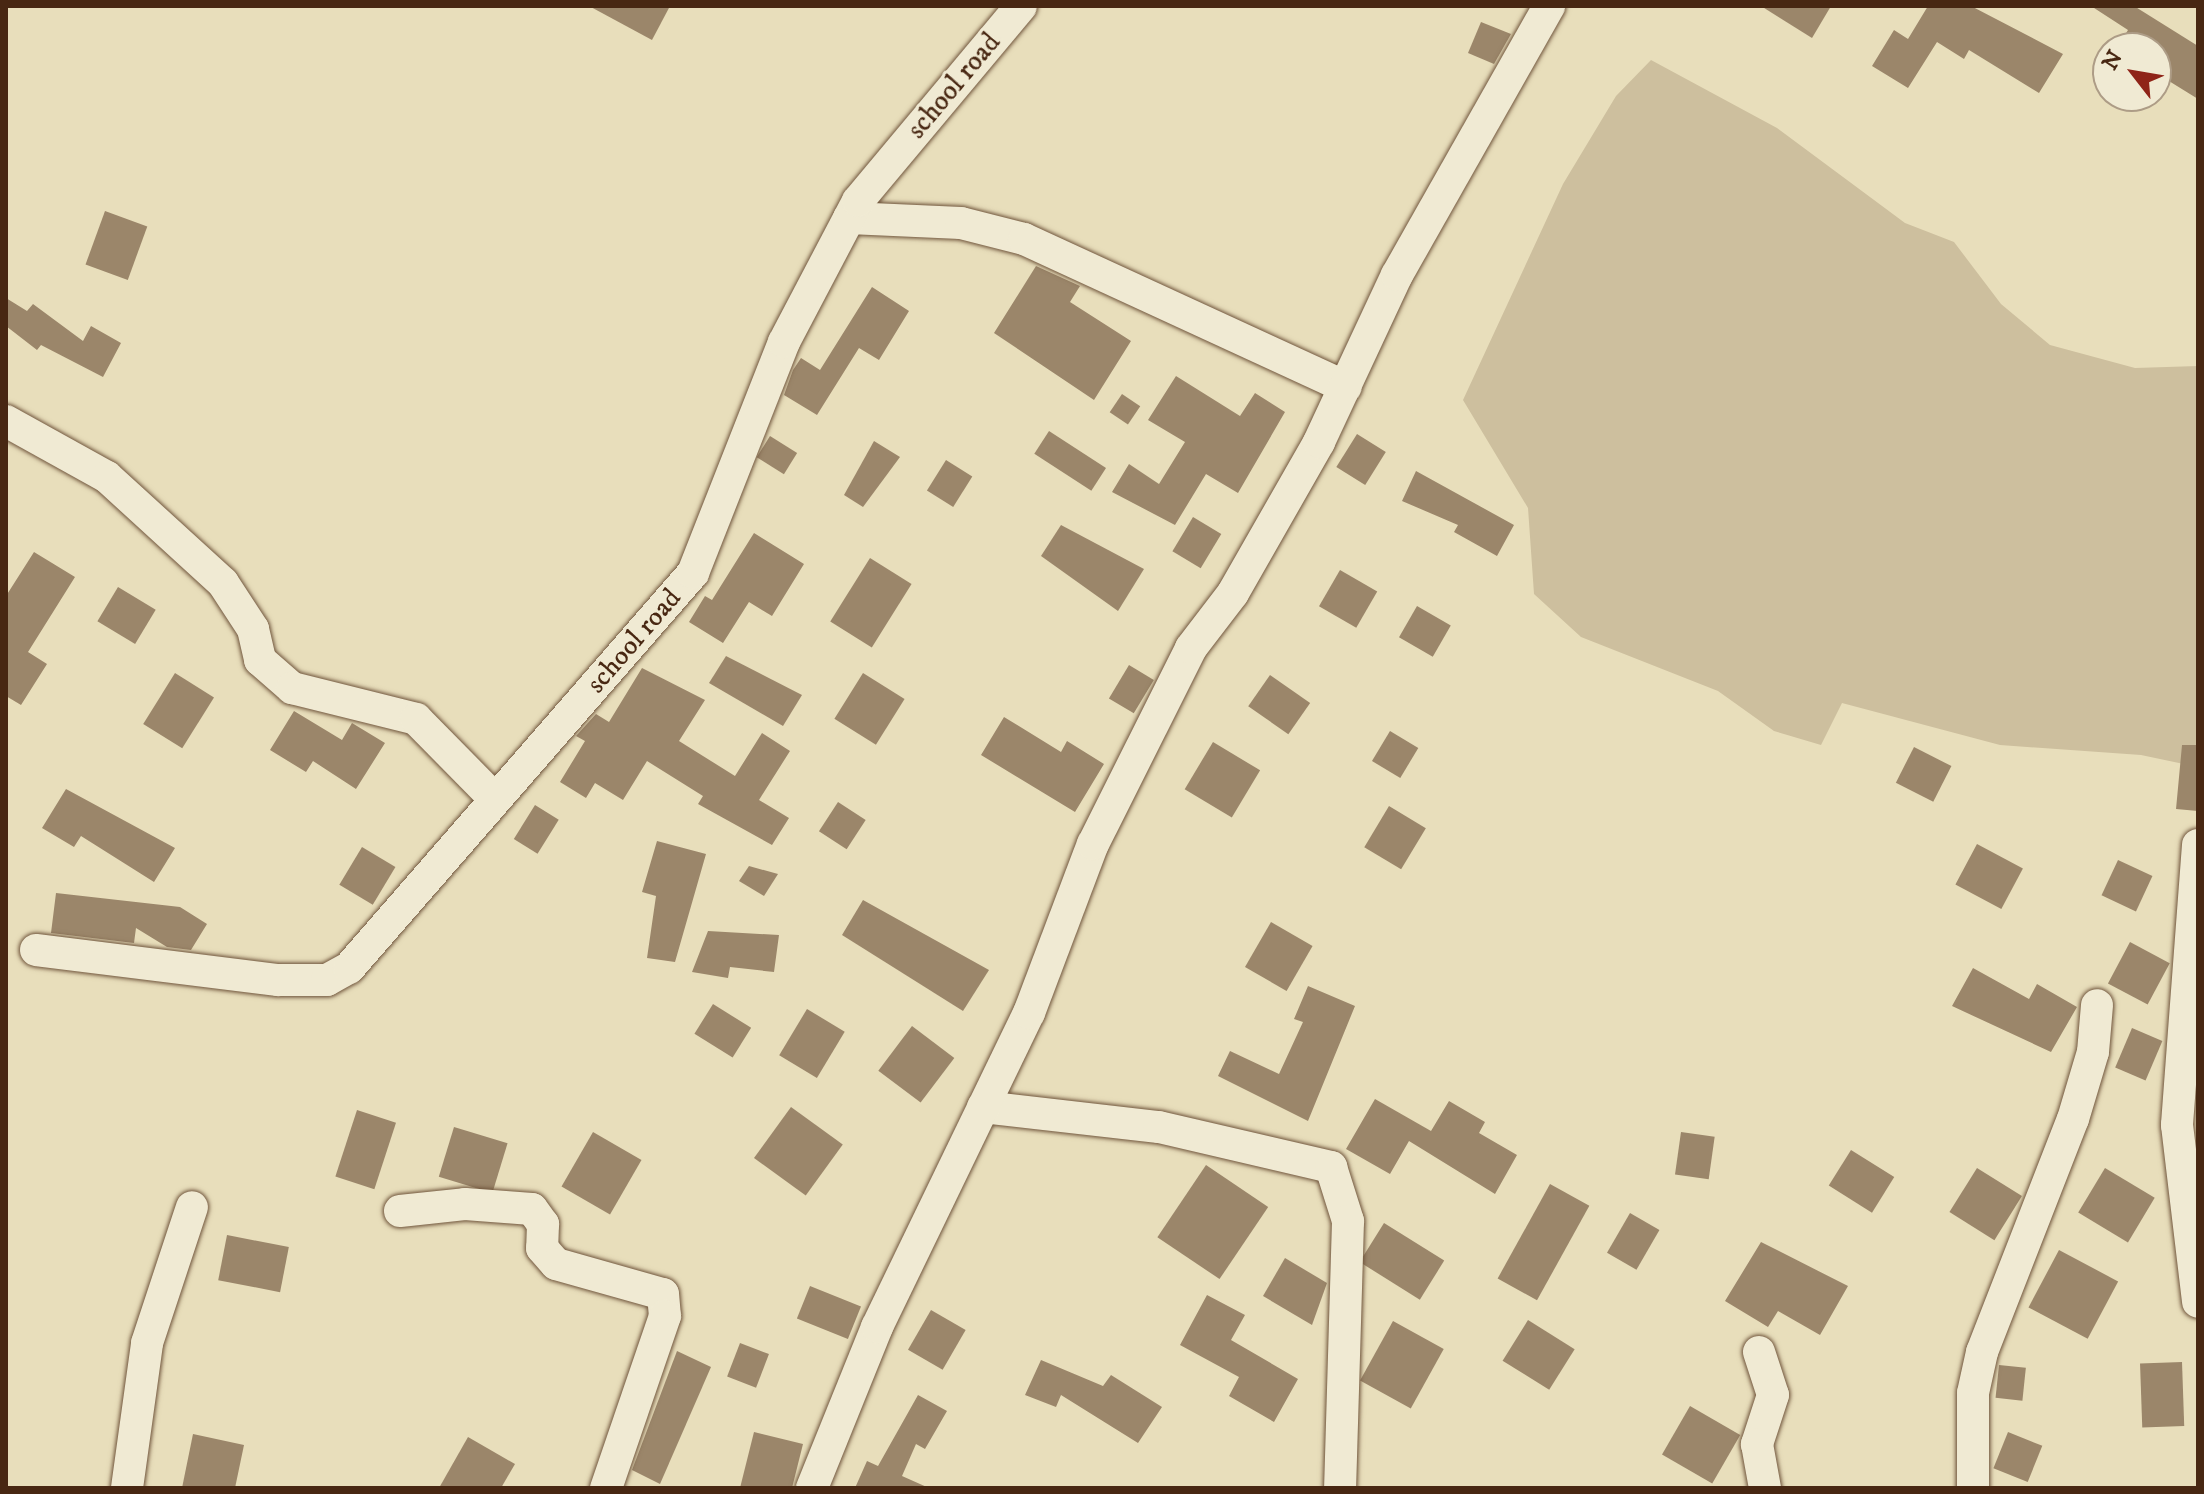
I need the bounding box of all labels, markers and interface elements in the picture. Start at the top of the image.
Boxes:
street label: school road [900,26,1008,146]
north arrow [2092,32,2172,112]
text: N [2096,46,2129,75]
street label: school road [580,582,688,700]

